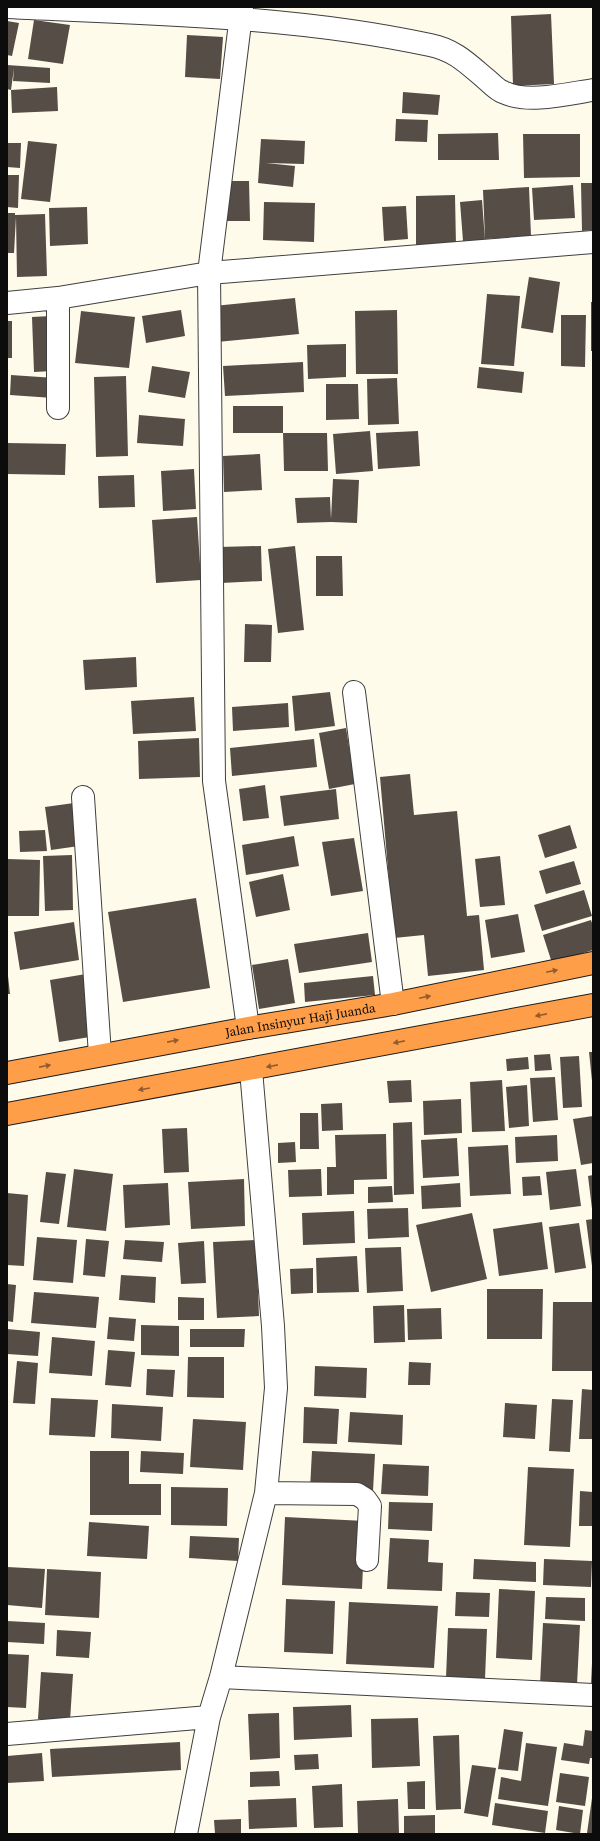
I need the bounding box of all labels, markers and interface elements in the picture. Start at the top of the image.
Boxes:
one-way arrow [546,967,559,973]
one-way arrow [419,993,431,999]
street label: Jalan Insinyur Haji Juanda [222,998,377,1041]
one-way arrow [535,1012,547,1018]
one-way arrow [167,1038,179,1044]
one-way arrow [393,1039,406,1045]
one-way arrow [39,1062,51,1068]
one-way arrow [266,1063,278,1069]
one-way arrow [138,1087,150,1093]

